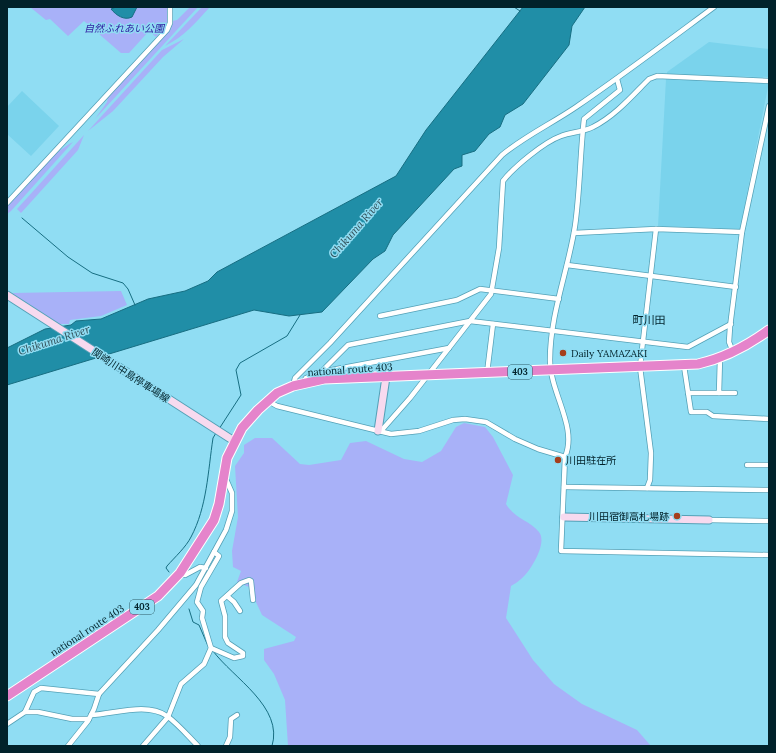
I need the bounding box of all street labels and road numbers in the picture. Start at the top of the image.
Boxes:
street label: 関崎川中島停車場線 [89,345,172,405]
street label: national route 403 [307,360,394,379]
road number: 403 [508,365,532,379]
road number: 403 [130,600,154,614]
street label: national route 403 [48,601,127,659]

